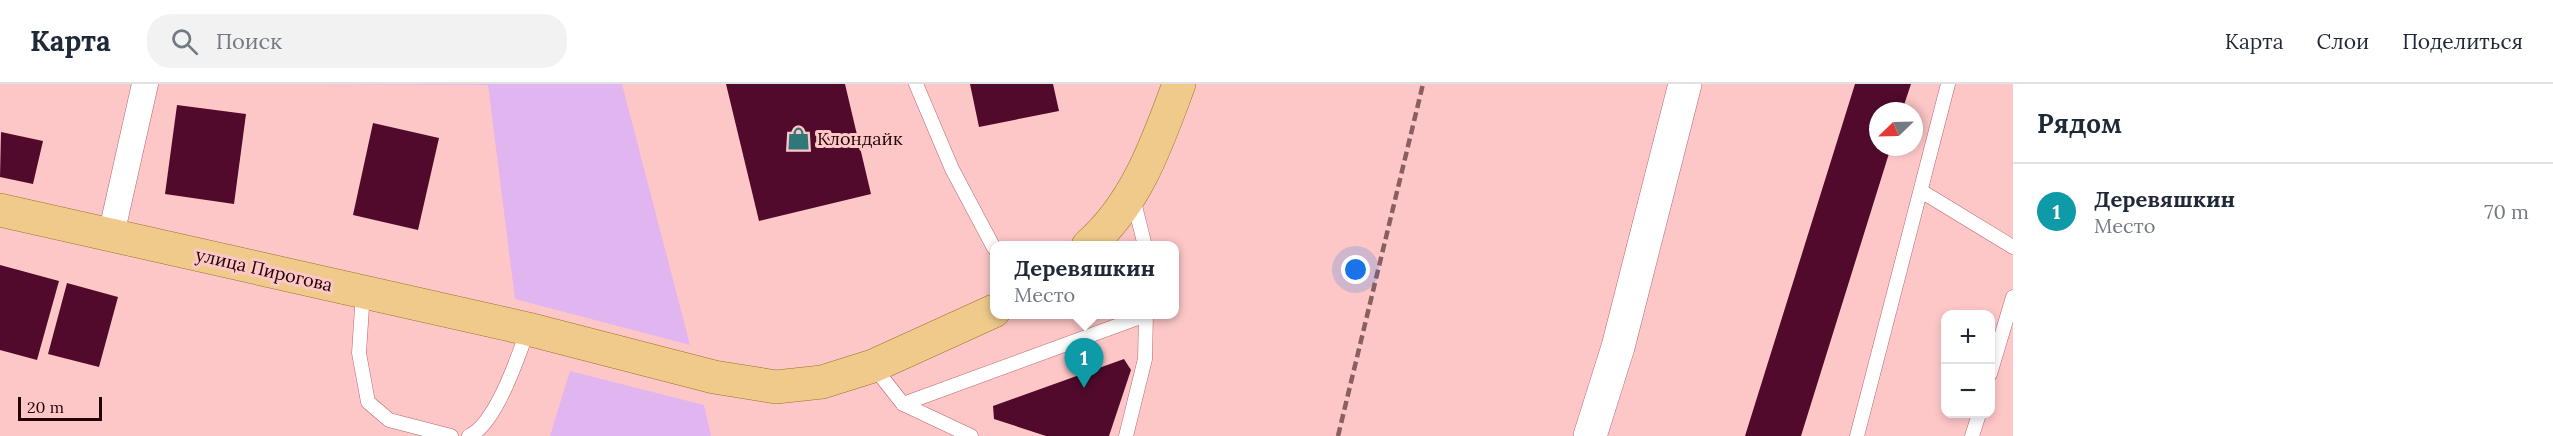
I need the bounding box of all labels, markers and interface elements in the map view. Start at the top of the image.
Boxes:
search box [147,14,567,68]
text: Карта [30,23,111,59]
icon: search [168,25,201,58]
text: Поиск [216,27,282,55]
text: Карта [2225,28,2284,55]
text: Слои [2317,28,2369,55]
text: Поделиться [2402,28,2523,55]
north arrow [1869,102,1923,156]
text: Рядом [2037,107,2122,140]
shop icon: Клондайк [786,126,812,152]
place label: Клондайк [817,127,903,150]
text: Деревяшкин [2094,185,2235,213]
text: 1 [2052,199,2061,224]
text: 70 m [2484,199,2529,224]
text: Место [2094,213,2155,238]
popup [990,241,1179,319]
street label: улица Пирогова [193,243,335,296]
text: Деревяшкин [1014,254,1155,282]
your location [1341,255,1370,284]
text: Место [1014,282,1075,307]
map controls [1941,310,1995,418]
button: + [1941,310,1995,364]
pin: 1 [1064,338,1104,388]
button: − [1941,364,1995,418]
scale bar [18,394,102,422]
text: 20 m [27,397,64,417]

